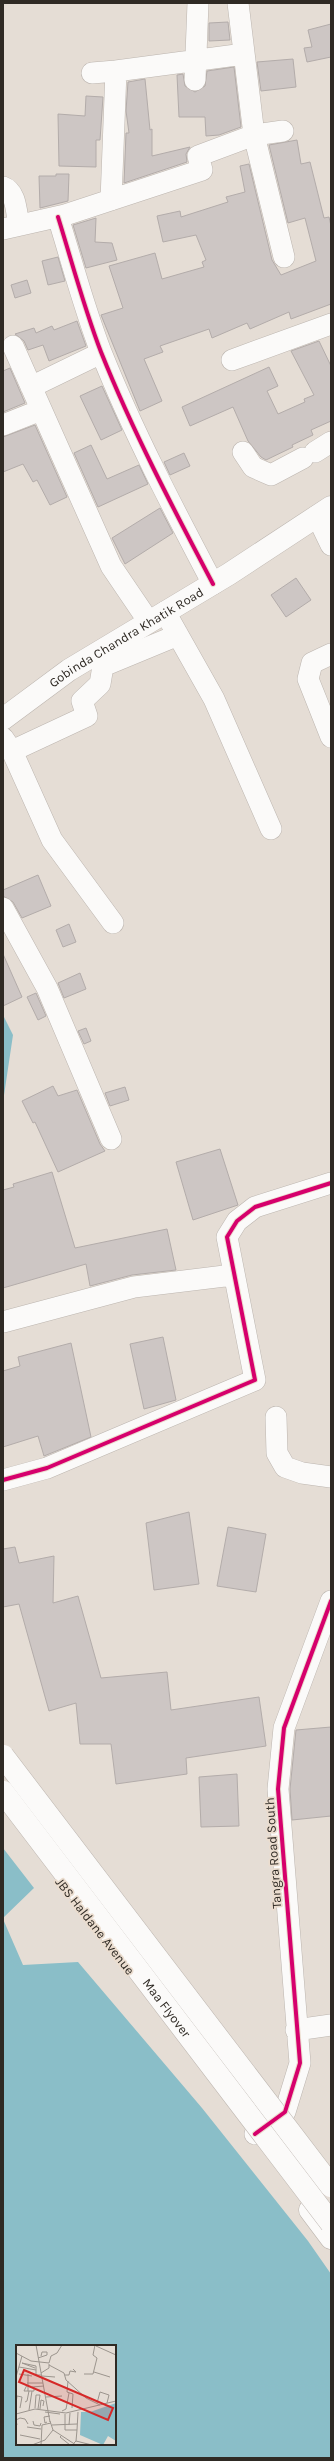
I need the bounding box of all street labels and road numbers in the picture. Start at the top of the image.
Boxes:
street label: Gobinda Chandra Khatik Road [46,584,206,690]
street label: Tangra Road South [262,1797,284,1909]
street label: JBS Haldane Avenue [52,1874,138,1978]
street label: Maa Flyover [140,1975,194,2040]

